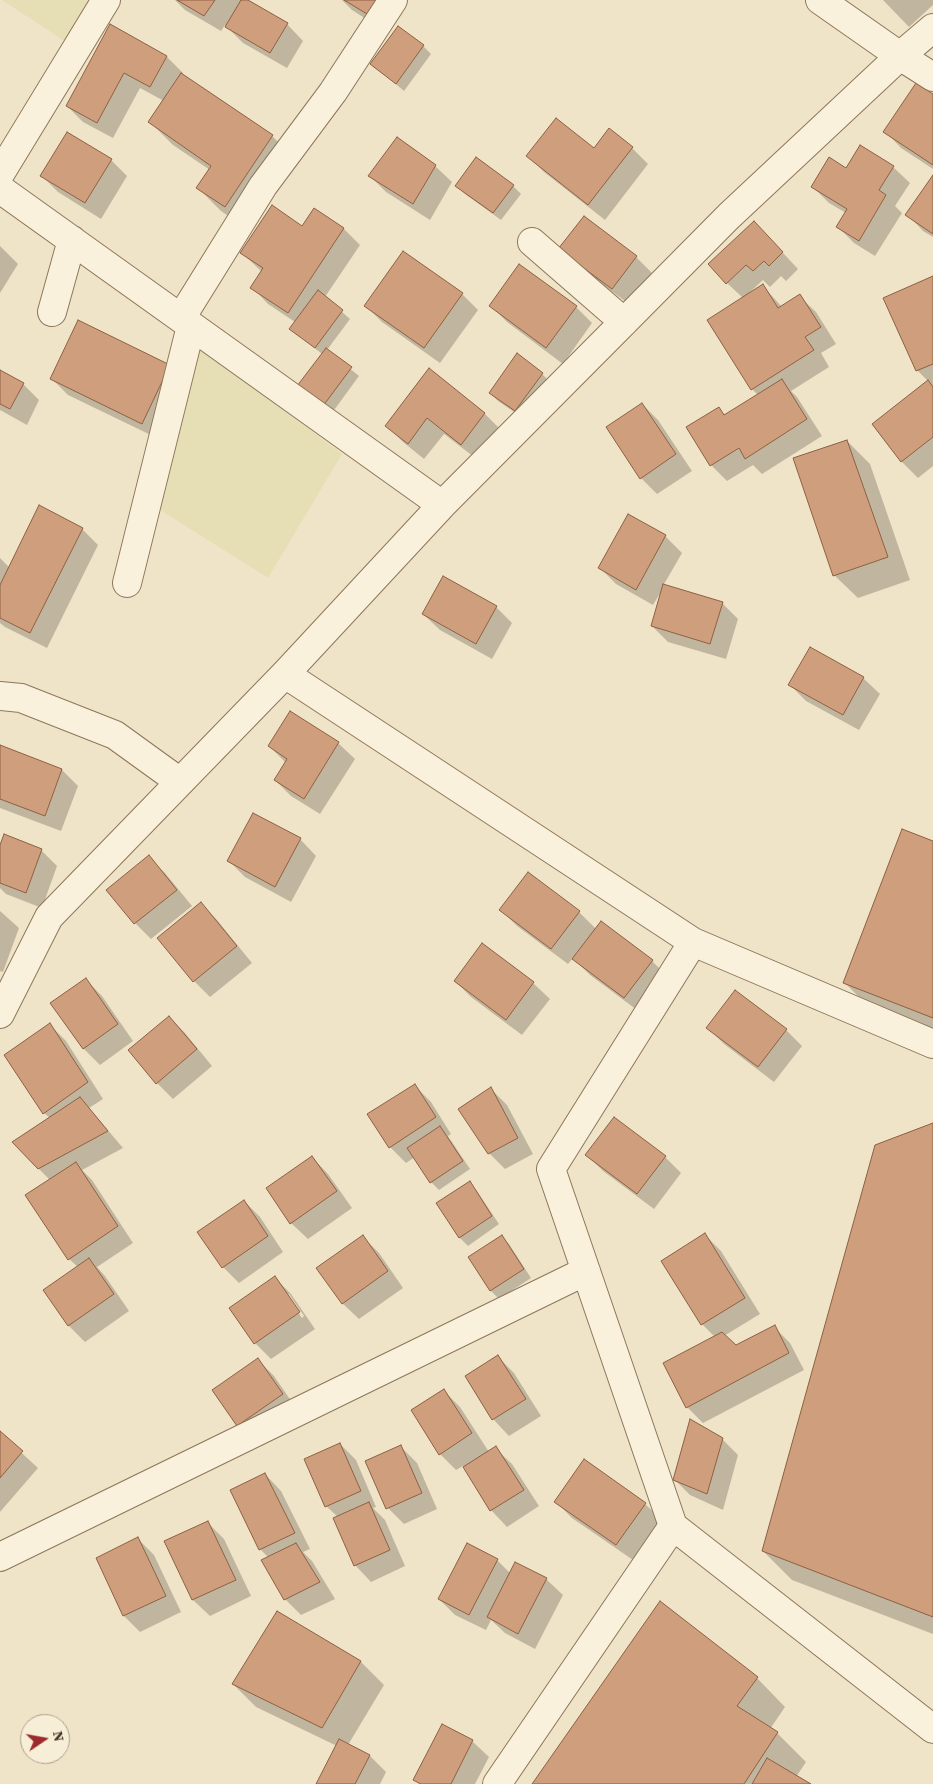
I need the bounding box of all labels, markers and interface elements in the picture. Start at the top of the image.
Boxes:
north arrow [20,1714,70,1764]
text: N [48,1729,70,1743]

